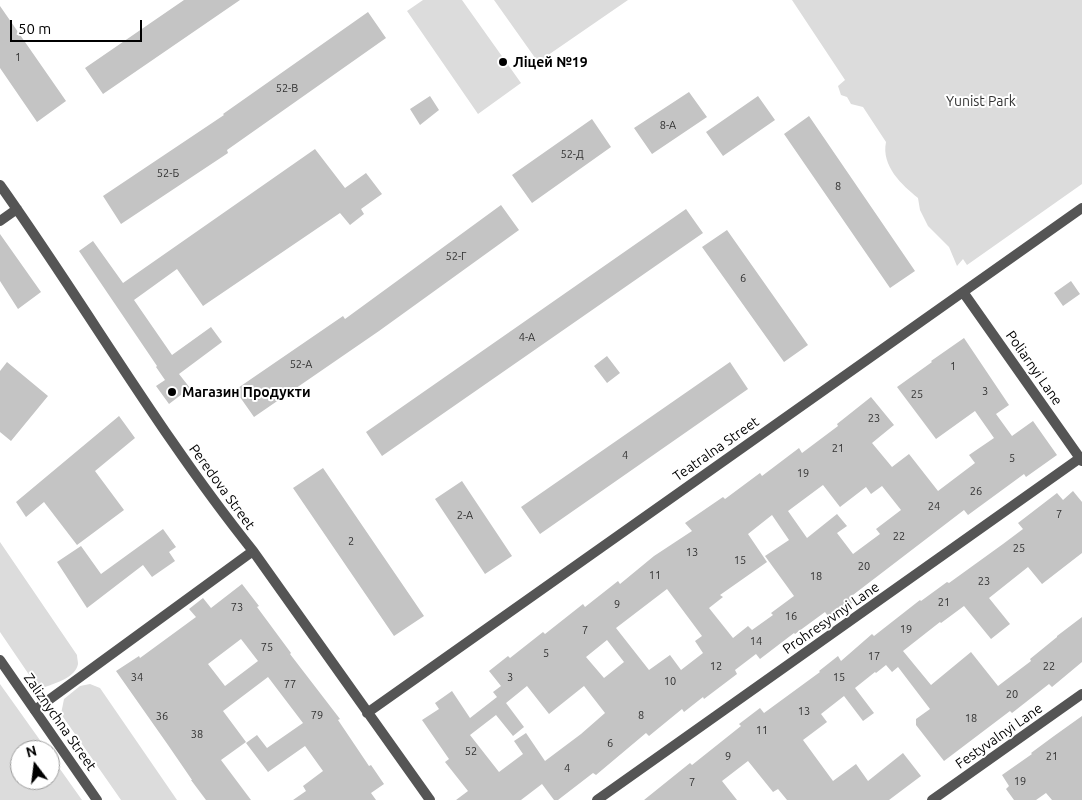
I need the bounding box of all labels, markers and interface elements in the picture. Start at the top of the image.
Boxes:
scale bar [12,10,145,42]
text: 50 m [18,20,51,37]
house number: 1 [15,50,21,64]
place label: Ліцей №19 [513,54,588,70]
marker: Ліцей №19 [497,56,509,68]
house number: 52-В [276,81,298,95]
park label: Yunist Park [946,93,1016,109]
house number: 8-А [660,118,676,132]
house number: 52-Д [560,147,584,161]
house number: 52-Б [157,166,179,180]
house number: 8 [835,179,841,193]
house number: 52-Г [445,249,467,263]
house number: 6 [740,271,746,285]
street label: Poliarnyi Lane [1002,327,1066,409]
house number: 4-А [519,330,535,344]
house number: 52-А [290,357,312,371]
house number: 1 [950,359,956,373]
place label: Магазин Продукти [182,384,310,400]
house number: 3 [982,384,988,398]
marker: Магазин Продукти [166,386,178,398]
house number: 25 [911,387,923,401]
house number: 23 [868,411,880,425]
street label: Teatralna Street [670,413,762,485]
street label: Peredova Street [185,441,259,533]
house number: 21 [832,441,844,455]
house number: 4 [622,448,628,462]
house number: 5 [1009,451,1015,465]
house number: 19 [797,466,809,480]
house number: 26 [970,484,982,498]
house number: 24 [928,499,940,513]
house number: 7 [1056,507,1062,521]
house number: 2-А [457,508,473,522]
house number: 22 [893,529,905,543]
house number: 2 [348,534,354,548]
house number: 25 [1013,541,1025,555]
house number: 13 [686,545,698,559]
house number: 15 [734,553,746,567]
house number: 20 [858,559,870,573]
house number: 11 [649,568,661,582]
house number: 18 [810,569,822,583]
house number: 23 [978,574,990,588]
street label: Prohresyvnyi Lane [779,578,883,658]
house number: 21 [938,595,950,609]
house number: 9 [614,597,620,611]
house number: 73 [231,600,243,614]
house number: 16 [785,609,797,623]
house number: 19 [900,622,912,636]
house number: 7 [582,623,588,637]
house number: 14 [750,634,762,648]
house number: 75 [261,640,273,654]
house number: 5 [543,646,549,660]
house number: 17 [868,649,880,663]
house number: 12 [710,659,722,673]
house number: 22 [1043,659,1055,673]
street label: Zaliznychna Street [20,670,100,774]
house number: 34 [131,670,143,684]
house number: 3 [507,670,513,684]
house number: 15 [833,670,845,684]
house number: 10 [664,674,676,688]
house number: 77 [284,677,296,691]
house number: 20 [1006,687,1018,701]
street label: Festyvalnyi Lane [952,700,1046,772]
house number: 13 [798,704,810,718]
house number: 79 [311,708,323,722]
house number: 8 [638,708,644,722]
house number: 36 [156,709,168,723]
house number: 18 [965,711,977,725]
house number: 11 [756,723,768,737]
house number: 38 [191,727,203,741]
house number: 6 [607,736,613,750]
north arrow [10,740,60,790]
text: N [24,742,38,761]
house number: 52 [465,744,477,758]
house number: 9 [725,749,731,763]
house number: 21 [1046,749,1058,763]
house number: 4 [564,761,570,775]
house number: 19 [1014,774,1026,788]
house number: 7 [689,775,695,789]

